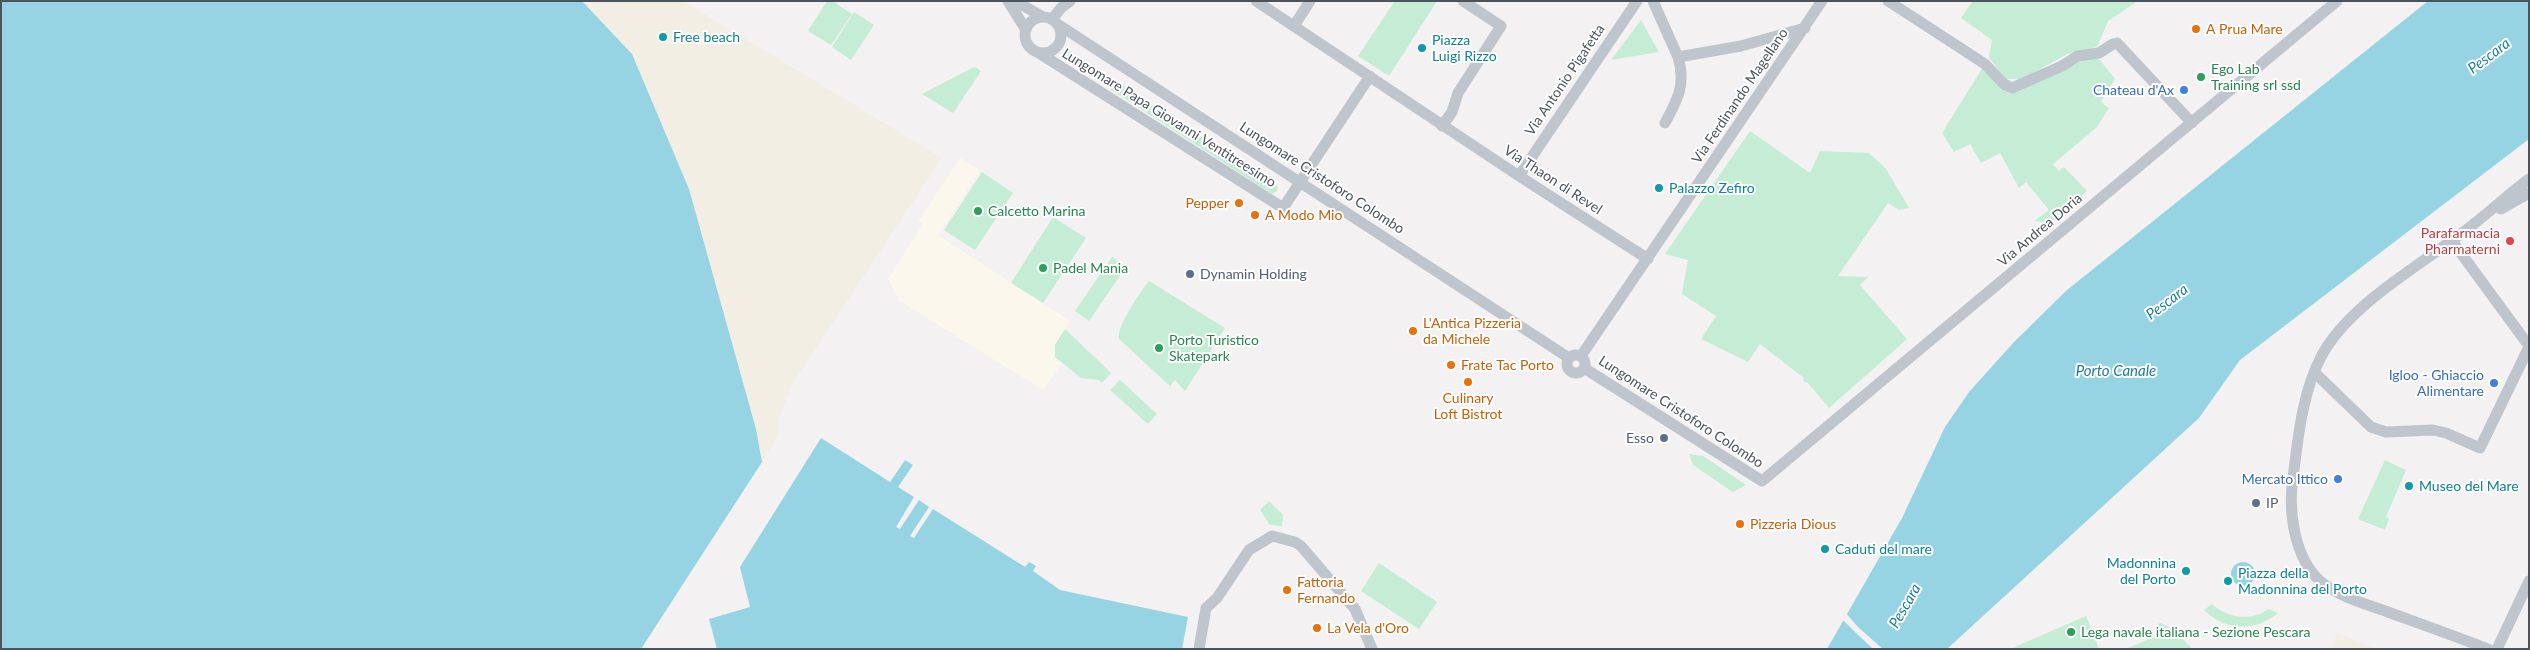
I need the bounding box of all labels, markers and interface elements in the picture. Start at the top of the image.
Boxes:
street label: Via Antonio Pigafetta [1522,21,1608,139]
place label: A Prua Mare [2206,21,2283,37]
marker: A Prua Mare [2190,23,2202,35]
street label: Via Ferdinando Magellano [1688,25,1792,167]
place label: Free beach [673,29,740,45]
marker: Free beach [657,31,669,43]
place label: Piazza Luigi Rizzo [1432,32,1497,64]
water label: Pescara [2464,34,2514,78]
marker: Piazza Luigi Rizzo [1416,42,1428,54]
street label: Lungomare Papa Giovanni Ventitreesimo [1059,45,1279,191]
place label: Ego Lab Training srl ssd [2211,61,2301,94]
marker: Ego Lab Training srl ssd [2195,71,2207,83]
place label: Chateau d'Ax [2093,82,2174,98]
marker: Chateau d'Ax [2178,84,2190,96]
street label: Lungomare Cristoforo Colombo [1236,118,1408,238]
street label: Via Thaon di Revel [1501,142,1605,218]
place label: Palazzo Zefiro [1669,180,1755,196]
marker: Palazzo Zefiro [1653,182,1665,194]
street label: Via Andrea Doria [1994,190,2086,270]
place label: Pepper [1185,195,1229,211]
marker: Pepper [1233,197,1245,209]
place label: Calcetto Marina [988,203,1086,219]
marker: Calcetto Marina [972,205,984,217]
place label: A Modo Mio [1265,207,1342,223]
marker: A Modo Mio [1249,209,1261,221]
place label: Parafarmacia Pharmaterni [2421,225,2500,258]
marker: Parafarmacia Pharmaterni [2504,235,2516,247]
place label: Padel Mania [1053,260,1128,276]
marker: Padel Mania [1037,262,1049,274]
place label: Dynamin Holding [1200,266,1307,282]
marker: Dynamin Holding [1184,268,1196,280]
water label: Pescara [2142,280,2192,324]
place label: L'Antica Pizzeria da Michele [1423,315,1521,348]
marker: L'Antica Pizzeria da Michele [1407,325,1419,337]
place label: Porto Turistico Skatepark [1169,332,1259,364]
marker: Porto Turistico Skatepark [1153,342,1165,354]
street label: Lungomare Cristoforo Colombo [1595,352,1767,472]
place label: Frate Tac Porto [1461,357,1554,373]
marker: Frate Tac Porto [1445,359,1457,371]
water label: Porto Canale [2076,362,2156,380]
place label: Igloo - Ghiaccio Alimentare [2389,367,2484,400]
marker: Culinary Loft Bistrot [1462,376,1474,388]
marker: Igloo - Ghiaccio Alimentare [2488,377,2500,389]
place label: Culinary Loft Bistrot [1434,390,1502,422]
place label: Esso [1626,430,1654,446]
marker: Esso [1658,432,1670,444]
place label: Mercato Ittico [2242,471,2328,487]
marker: Mercato Ittico [2332,473,2344,485]
place label: Museo del Mare [2419,478,2519,494]
marker: Museo del Mare [2403,480,2415,492]
place label: IP [2266,495,2278,511]
marker: IP [2250,497,2262,509]
place label: Pizzeria Dious [1750,516,1836,532]
marker: Pizzeria Dious [1734,518,1746,530]
place label: Caduti del mare [1835,541,1932,557]
marker: Caduti del mare [1819,543,1831,555]
place label: Madonnina del Porto [2107,555,2176,588]
marker: Madonnina del Porto [2180,565,2192,577]
place label: Piazza della Madonnina del Porto [2238,565,2367,598]
place label: Fattoria Fernando [1297,574,1355,606]
marker: Piazza della Madonnina del Porto [2222,575,2234,587]
water label: Pescara [1885,581,1925,631]
marker: Fattoria Fernando [1281,584,1293,596]
place label: La Vela d'Oro [1327,620,1409,636]
marker: La Vela d'Oro [1311,622,1323,634]
place label: Lega navale italiana - Sezione Pescara [2081,624,2310,640]
marker: Lega navale italiana - Sezione Pescara [2065,626,2077,638]

